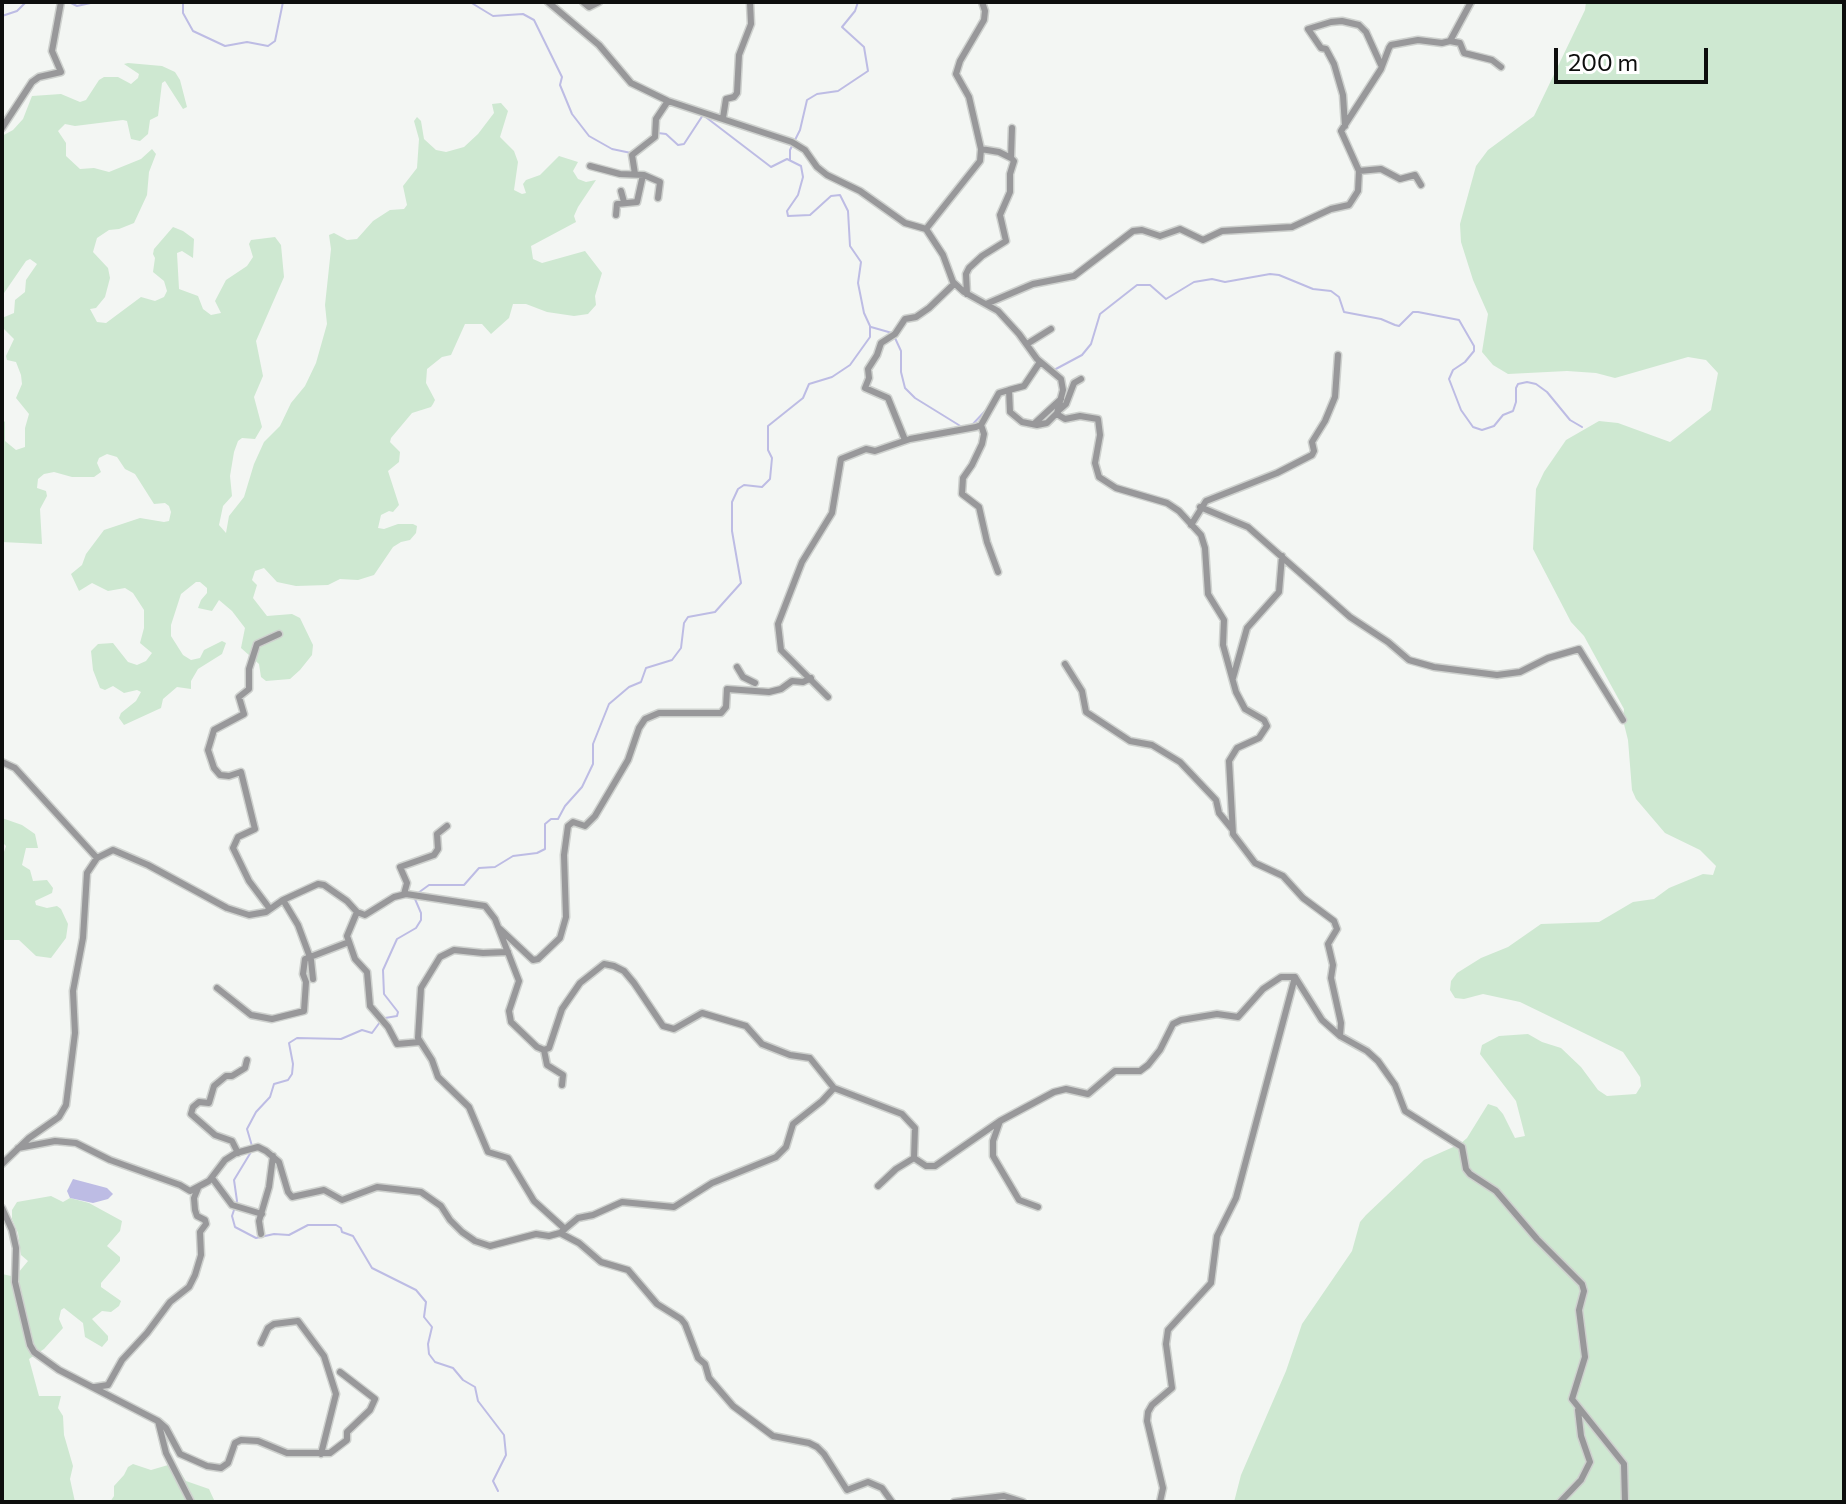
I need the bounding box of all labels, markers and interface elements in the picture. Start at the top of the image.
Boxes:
scale bar [1558,32,1712,82]
text: 200 m [1568,47,1638,76]

